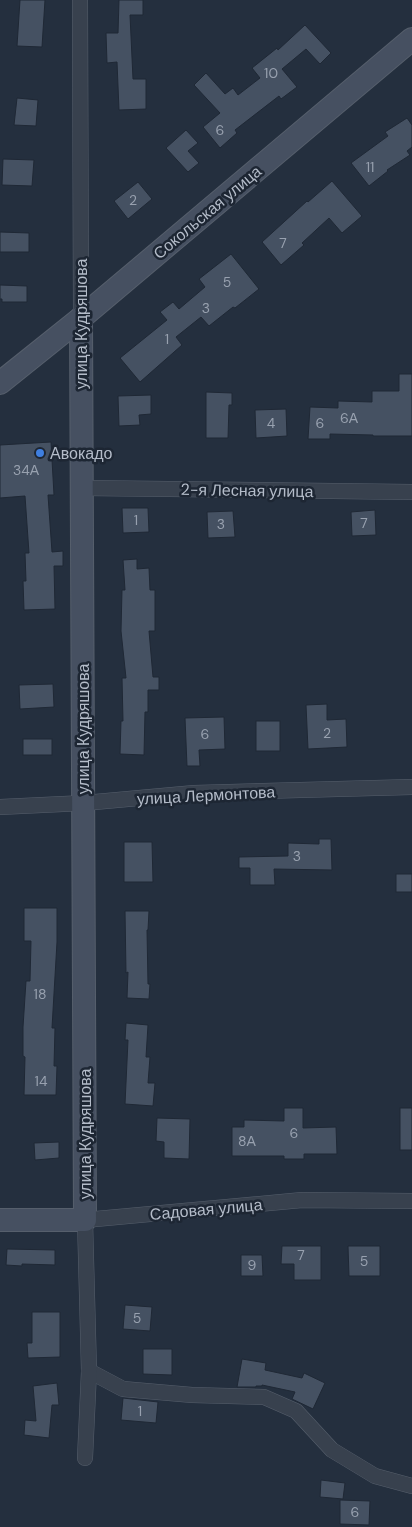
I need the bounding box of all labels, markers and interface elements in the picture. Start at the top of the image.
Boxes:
house number: 10 [264,64,278,82]
house number: 6 [216,121,224,139]
house number: 11 [366,158,374,176]
street label: Сокольская улица [149,161,266,264]
house number: 2 [129,191,137,209]
house number: 7 [279,234,287,252]
street label: улица Кудряшова [71,259,92,389]
house number: 5 [223,273,231,291]
house number: 3 [202,299,210,317]
house number: 1 [165,330,169,348]
house number: 6А [340,409,359,427]
house number: 4 [267,414,276,432]
house number: 6 [316,414,324,432]
place label: Авокадо [50,443,112,464]
marker: Авокадо [34,447,46,459]
house number: 34А [13,461,40,479]
street label: 2-я Лесная улица [180,479,314,502]
house number: 1 [134,511,138,529]
house number: 7 [360,514,368,532]
house number: 3 [217,515,225,533]
street label: улица Кудряшова [73,664,94,794]
house number: 2 [323,724,331,742]
house number: 6 [201,725,209,743]
street label: улица Лермонтова [136,781,276,810]
house number: 3 [293,847,301,865]
house number: 18 [34,985,46,1003]
street label: улица Кудряшова [75,1069,96,1199]
house number: 14 [35,1072,48,1090]
house number: 6 [290,1124,298,1142]
house number: 8А [238,1132,257,1150]
street label: Садовая улица [149,1194,263,1225]
house number: 7 [297,1246,305,1264]
house number: 5 [360,1252,368,1270]
house number: 9 [248,1256,257,1274]
house number: 5 [133,1309,141,1327]
house number: 1 [138,1402,142,1420]
house number: 6 [351,1503,359,1521]

